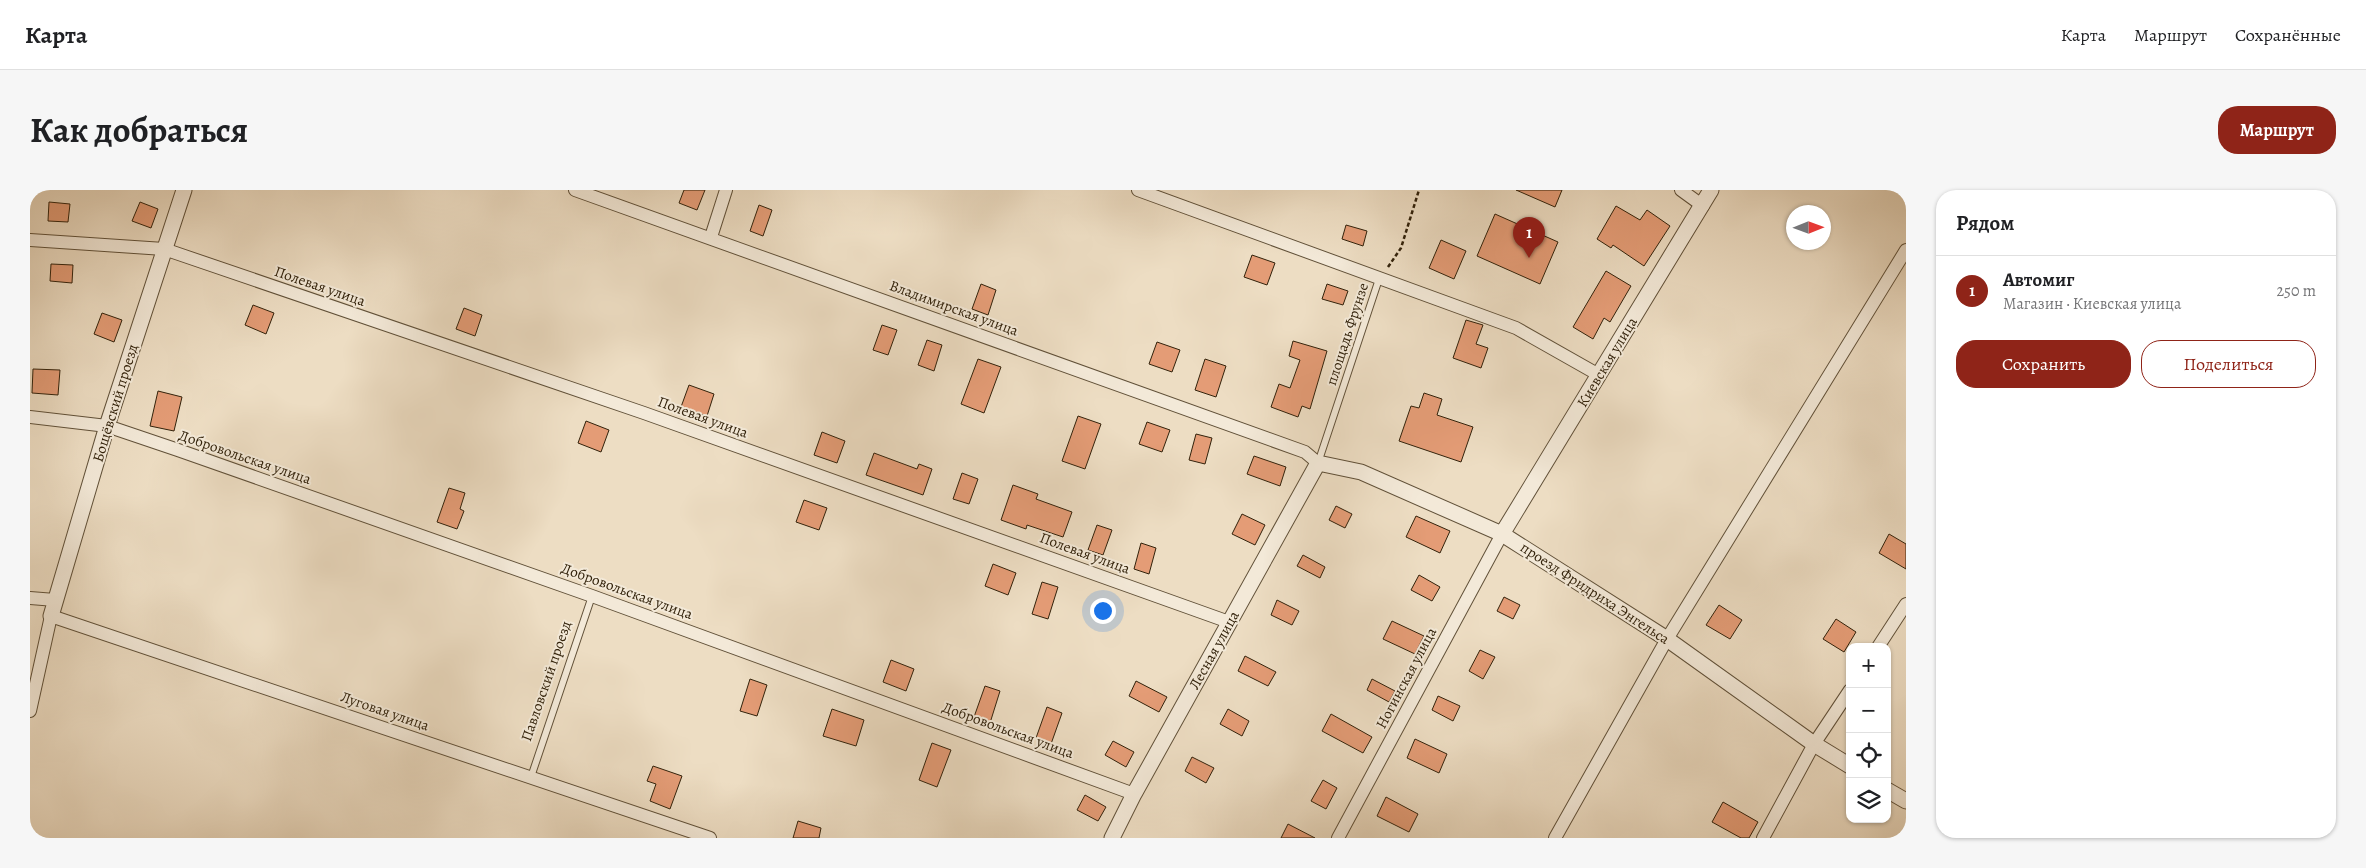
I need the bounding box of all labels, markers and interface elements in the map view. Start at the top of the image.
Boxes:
text: Карта [25,19,87,51]
text: Карта [2061,23,2106,47]
text: Маршрут [2134,23,2207,47]
text: Сохранённые [2235,23,2341,47]
text: Как добраться [30,106,248,154]
button: Маршрут [2218,106,2336,154]
north arrow [1786,205,1831,250]
text: Рядом [1956,209,2014,237]
pin: 1 [1513,217,1545,258]
street label: Полевая улица [272,261,368,311]
text: Автомиг [2003,267,2075,293]
street label: Владимирская улица [887,275,1021,341]
street label: площадь Фрунзе [1321,280,1373,388]
text: 1 [1969,280,1975,302]
text: 250 m [2277,280,2316,302]
text: Магазин · Киевская улица [2003,293,2181,315]
street label: Киевская улица [1572,313,1642,411]
button: Сохранить [1956,340,2131,388]
button: Поделиться [2141,340,2316,388]
street label: Бощёвский проезд [88,342,142,464]
street label: Полевая улица [655,391,751,443]
street label: Добровольская улица [176,425,314,489]
street label: Полевая улица [1037,527,1133,579]
street label: проезд Фридриха Энгельса [1517,537,1674,649]
street label: Добровольская улица [558,558,696,624]
your location [1090,598,1116,624]
street label: Лесная улица [1184,607,1244,693]
street label: Павловский проезд [516,618,576,744]
street label: Ногинская улица [1371,624,1441,732]
map controls [1846,643,1891,823]
button: + [1846,643,1891,688]
street label: Луговая улица [338,686,432,736]
button: − [1846,688,1891,733]
street label: Добровольская улица [939,697,1077,763]
button: locate [1846,733,1891,778]
button: layers [1846,778,1891,823]

